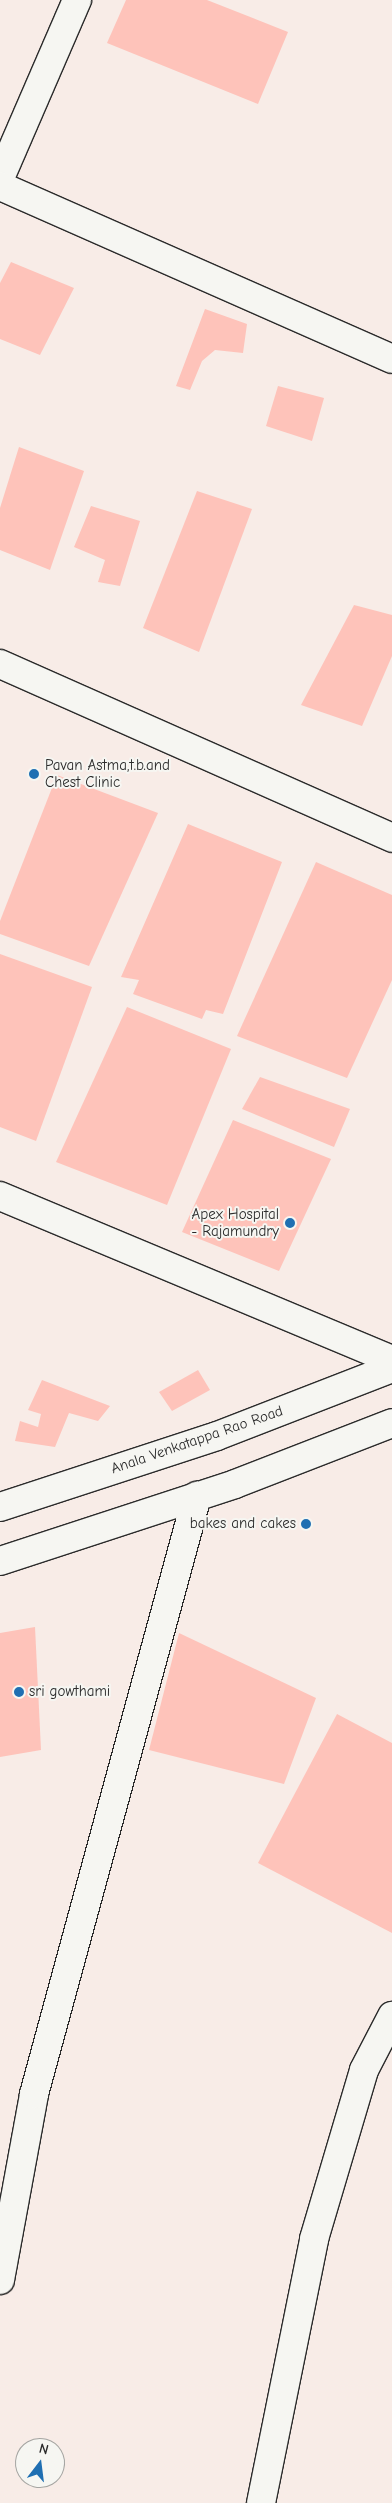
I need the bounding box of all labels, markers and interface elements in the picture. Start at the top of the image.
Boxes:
place label: Pavan Astma,t.b.and Chest Clinic [45,756,170,791]
marker: Pavan Astma,t.b.and Chest Clinic [27,767,41,781]
place label: Apex Hospital - Rajamundry [191,1205,279,1240]
marker: Apex Hospital - Rajamundry [283,1216,297,1230]
street label: Anala Venkatappa Rao Road [109,1402,285,1478]
place label: bakes and cakes [190,1515,296,1533]
marker: bakes and cakes [300,1518,312,1530]
place label: sri gowthami [29,1683,110,1701]
marker: sri gowthami [13,1686,25,1698]
north arrow [15,2438,65,2488]
text: N [37,2440,50,2458]

